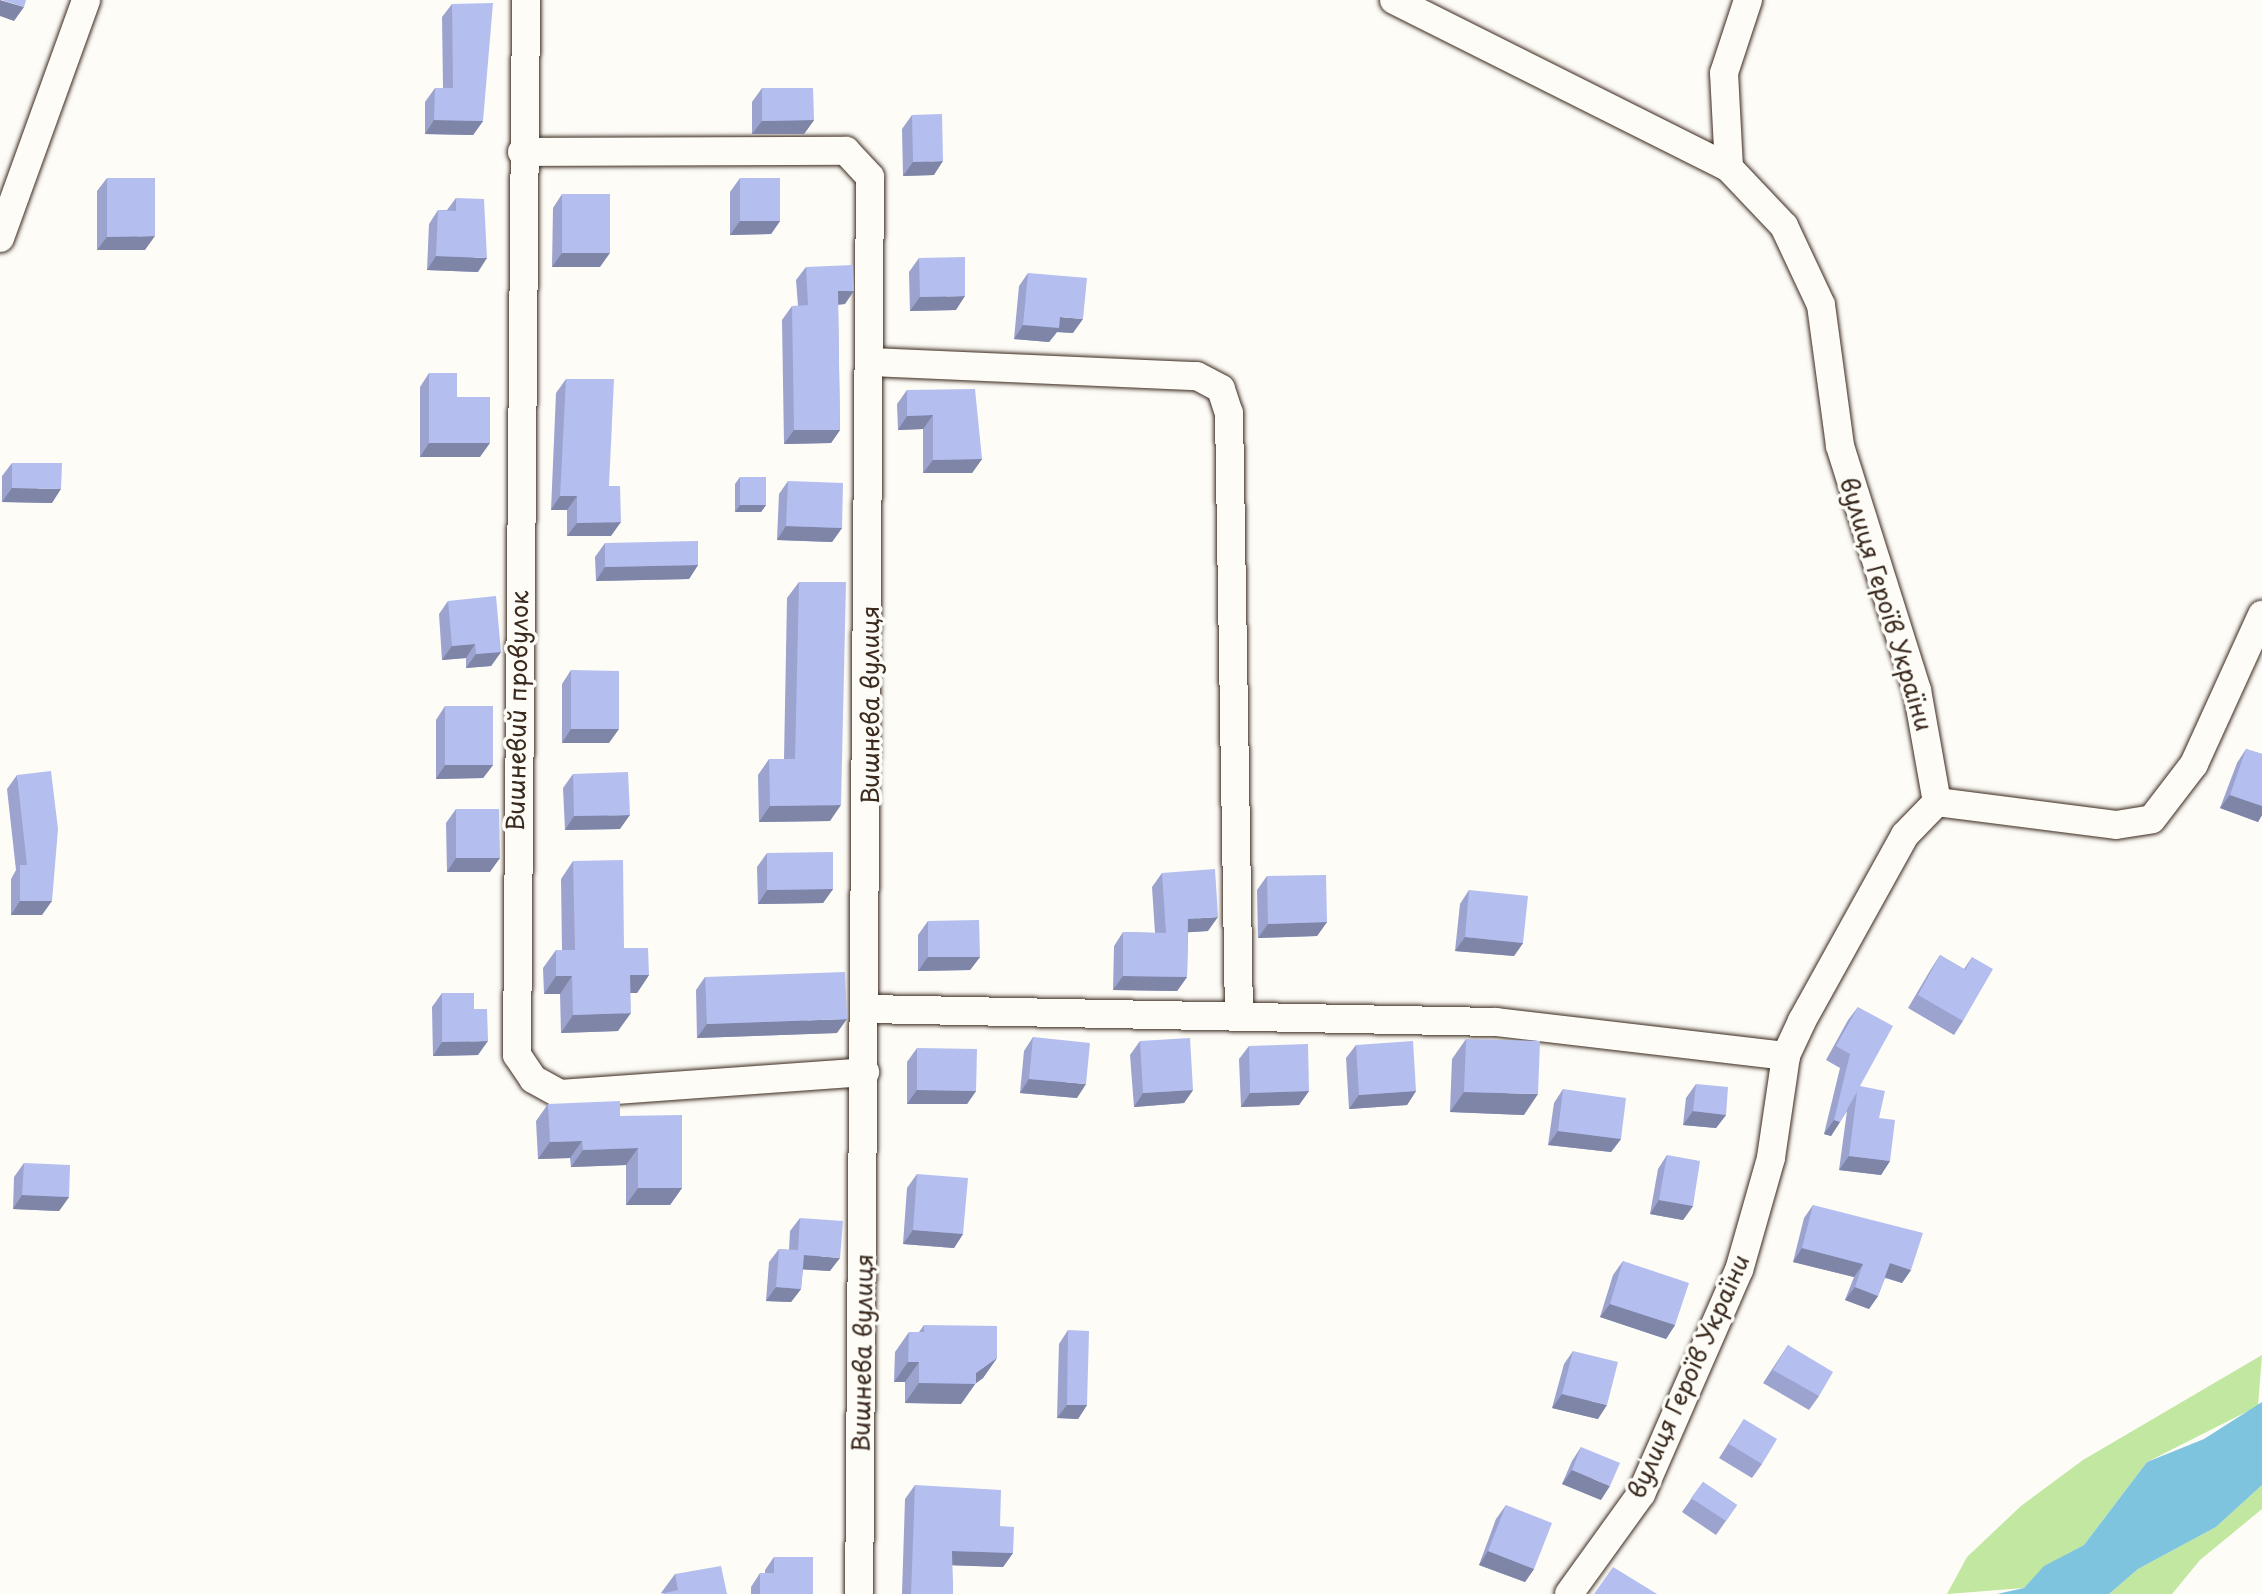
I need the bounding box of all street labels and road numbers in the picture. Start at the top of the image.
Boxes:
street label: вулиця Героїв України [1834,473,1940,735]
street label: Вишневий провулок [501,591,533,831]
street label: Вишнева вулиця [856,605,884,805]
street label: вулиця Героїв України [1621,1249,1755,1503]
street label: Вишнева вулиця [846,1253,878,1453]

